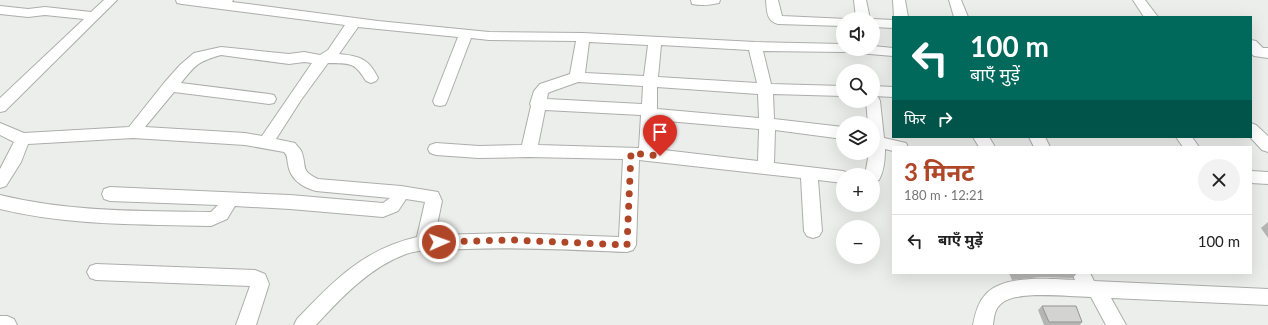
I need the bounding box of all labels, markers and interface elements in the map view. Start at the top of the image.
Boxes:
map controls [836,12,880,264]
button: sound [836,12,880,56]
text: 100 m [970,29,1049,63]
icon: left [904,32,956,84]
text: बाएँ मुड़ें [970,63,1020,85]
button: search [836,64,880,108]
icon: right [934,108,956,130]
text: फिर [904,109,926,127]
pin [643,115,677,156]
button: layers [836,116,880,160]
icon: arrive [649,121,671,143]
text: 3 मिनट [904,157,974,186]
button: close [1198,159,1240,201]
button: + [836,168,880,212]
text: 180 m · 12:21 [904,187,984,203]
button: − [836,220,880,264]
position arrow [418,221,460,263]
icon: left [904,230,926,252]
text: बाएँ मुड़ें [938,230,983,248]
text: 100 m [1198,232,1240,250]

